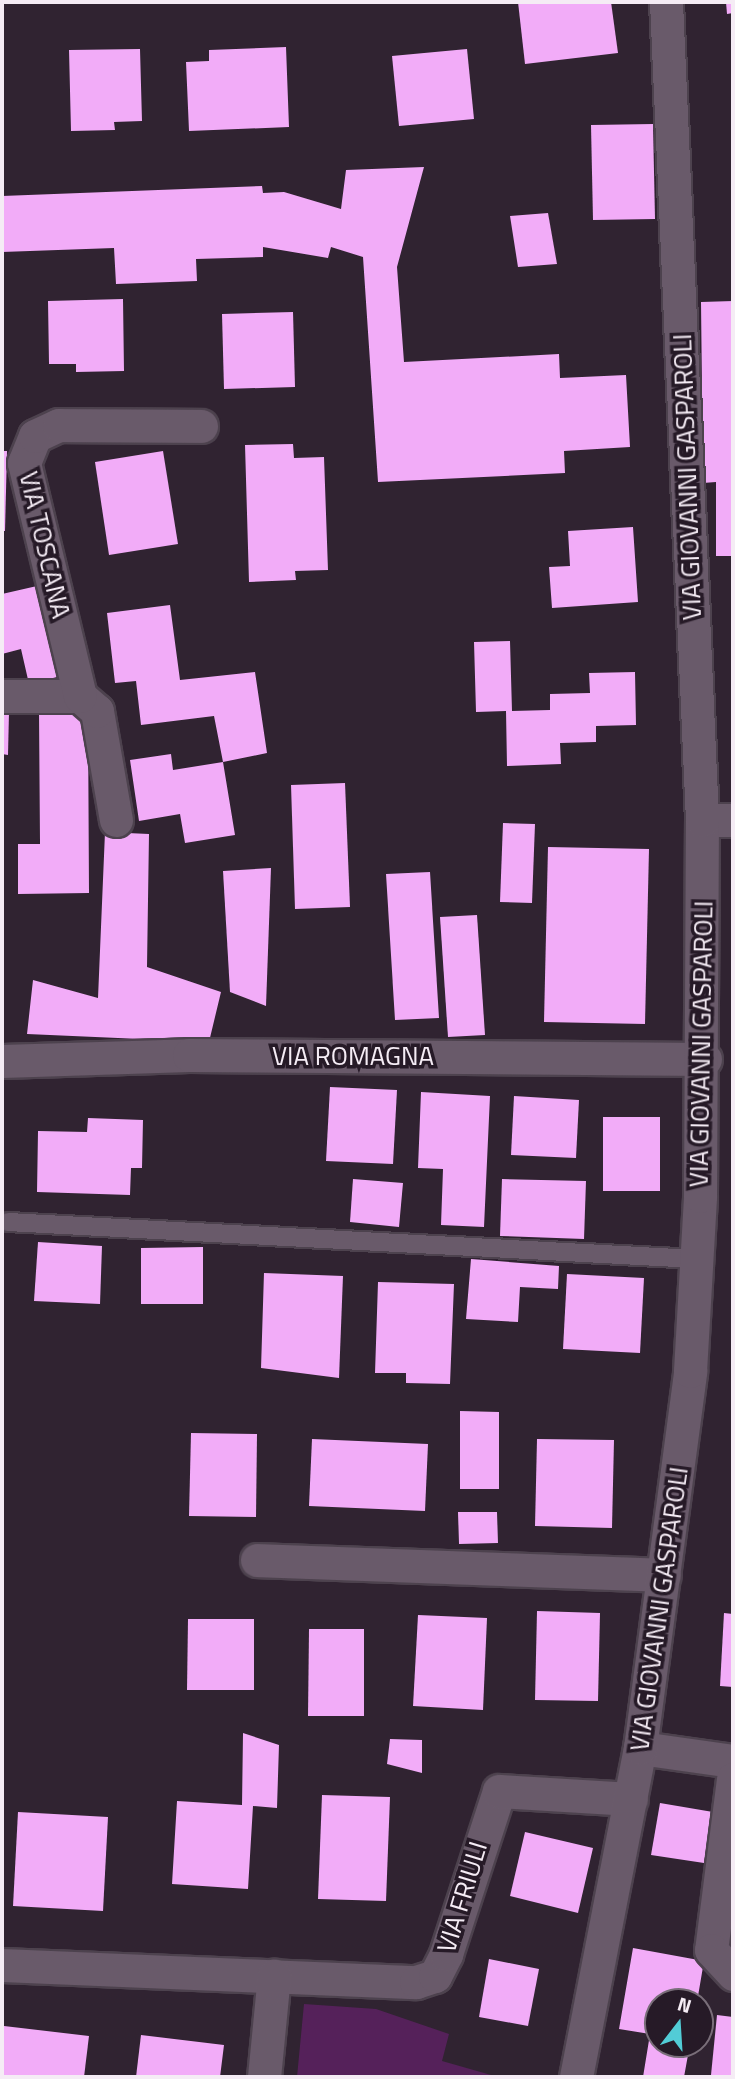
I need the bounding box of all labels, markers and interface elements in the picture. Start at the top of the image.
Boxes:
street label: VIA GIOVANNI GASPAROLI [666,333,708,621]
street label: VIA TOSCANA [13,468,77,622]
street label: VIA GIOVANNI GASPAROLI [683,900,719,1188]
street label: VIA ROMAGNA [272,1040,434,1072]
street label: VIA GIOVANNI GASPAROLI [624,1465,694,1753]
street label: VIA FRIULI [430,1838,494,1956]
north arrow [644,1988,714,2058]
text: N [674,1989,695,2020]

